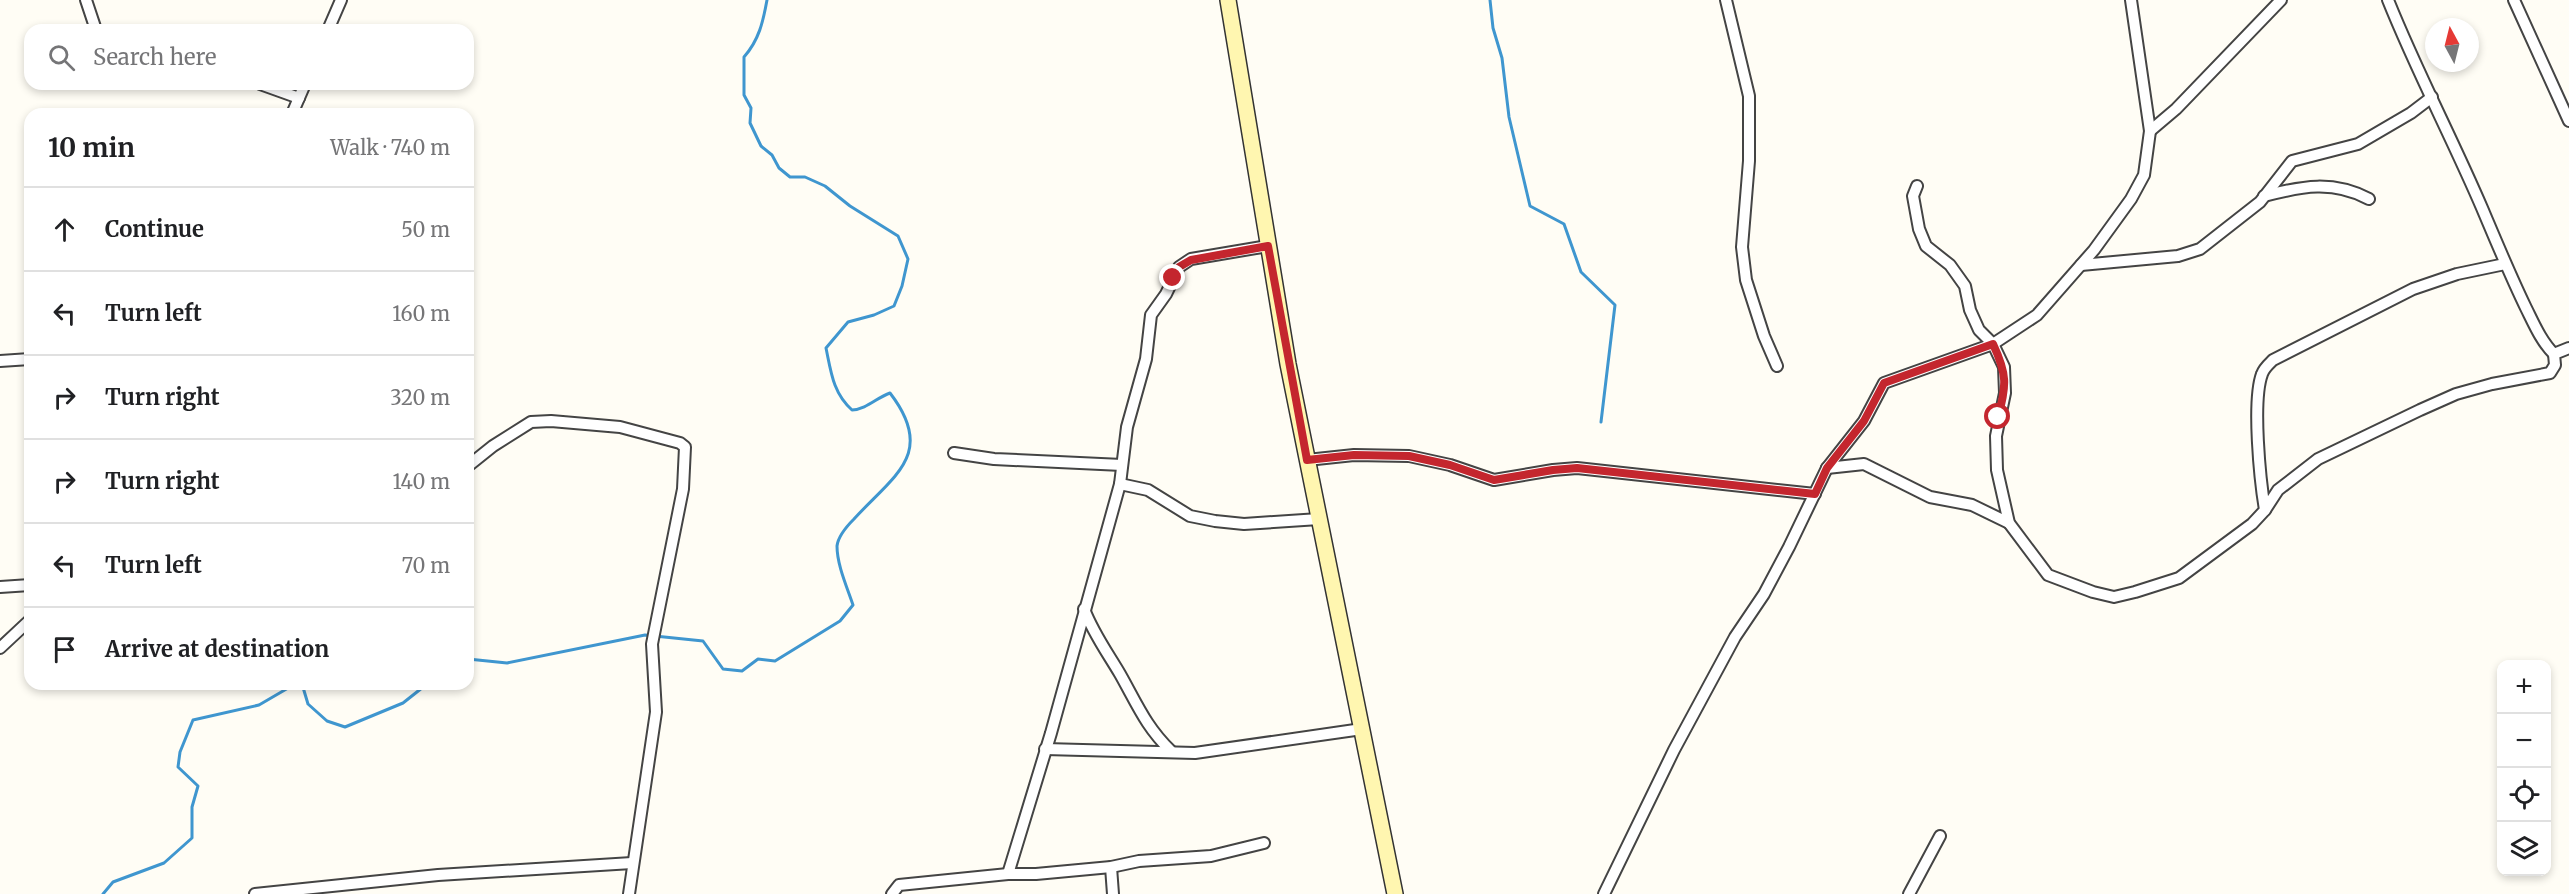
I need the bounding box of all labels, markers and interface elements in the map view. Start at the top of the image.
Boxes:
north arrow [2425,18,2479,72]
search box [24,24,474,90]
icon: search [45,41,78,74]
text: Search here [93,43,216,71]
text: 10 min [48,131,135,164]
text: Walk · 740 m [330,135,450,160]
icon: ahead [48,213,81,246]
text: Continue [105,215,204,243]
text: 50 m [401,217,450,242]
route end [1159,264,1185,290]
icon: left [48,297,81,330]
text: Turn left [105,299,202,327]
text: 160 m [392,301,450,326]
icon: right [48,381,81,414]
text: Turn right [105,383,219,411]
text: 320 m [390,385,450,410]
route start [1984,403,2010,429]
icon: right [48,465,81,498]
text: Turn right [105,467,219,495]
text: 140 m [393,469,450,494]
icon: left [48,549,81,582]
text: Turn left [105,551,202,579]
text: 70 m [402,553,450,578]
icon: arrive [48,633,81,666]
text: Arrive at destination [105,635,329,663]
map controls [2497,660,2551,876]
button: + [2497,660,2551,714]
button: − [2497,714,2551,768]
button: locate [2497,768,2551,822]
button: layers [2497,822,2551,876]

